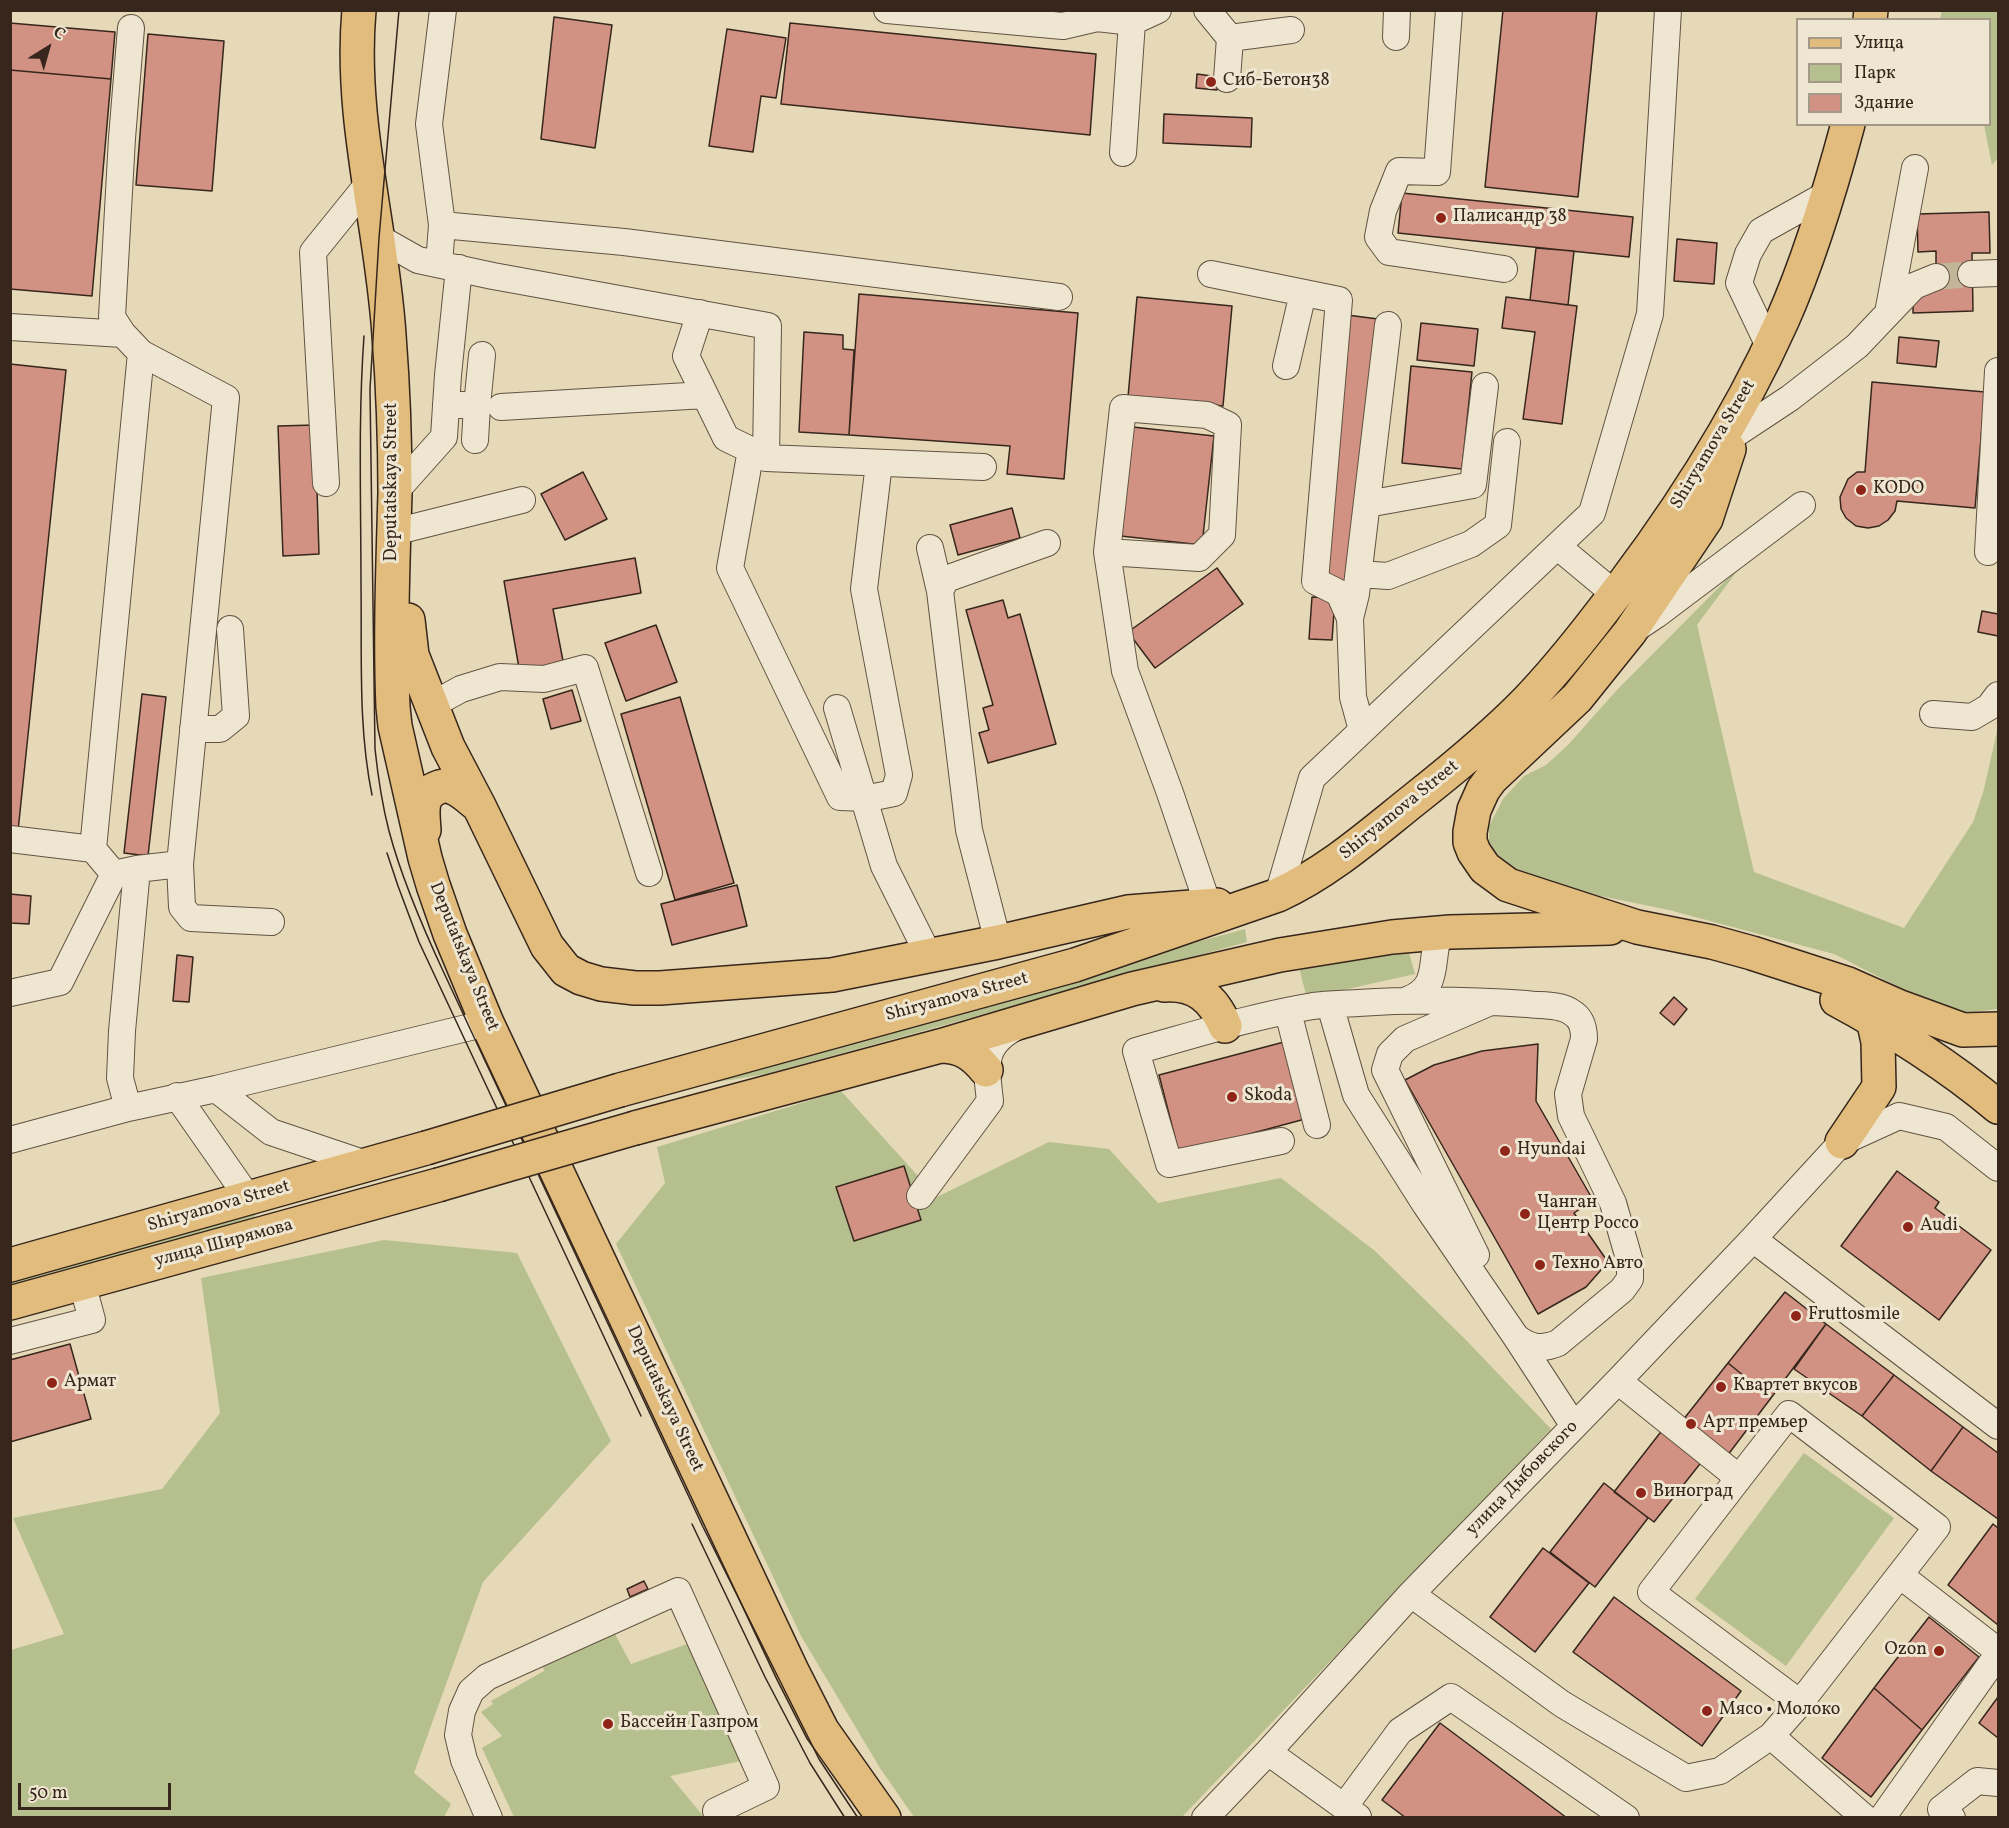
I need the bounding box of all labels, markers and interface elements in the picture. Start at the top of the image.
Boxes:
north arrow [18,18,78,78]
legend [1796,18,1991,126]
text: С [48,22,70,46]
text: Улица [1854,31,1904,56]
text: Парк [1854,61,1896,86]
place label: Сиб-Бетон38 [1223,71,1330,93]
marker: Сиб-Бетон38 [1204,75,1218,89]
text: Здание [1854,91,1914,116]
place label: Палисандр 38 [1453,207,1567,229]
marker: Палисандр 38 [1434,211,1448,225]
street label: Shiryamova Street [1667,376,1761,514]
street label: Deputatskaya Street [382,403,404,561]
place label: KODO [1873,479,1924,501]
marker: KODO [1854,483,1868,497]
street label: Shiryamova Street [1336,756,1464,866]
street label: Deputatskaya Street [423,879,503,1035]
street label: Shiryamova Street [883,969,1031,1027]
place label: Skoda [1244,1086,1292,1108]
marker: Skoda [1225,1090,1239,1104]
place label: Hyundai [1517,1140,1586,1162]
marker: Hyundai [1498,1144,1512,1158]
street label: Shiryamova Street [145,1176,293,1238]
place label: Чанган Центр Россо [1537,1193,1639,1236]
marker: Чанган Центр Россо [1518,1207,1532,1221]
street label: улица Ширямова [152,1215,296,1273]
place label: Audi [1920,1216,1958,1238]
marker: Audi [1901,1220,1915,1234]
place label: Техно Авто [1552,1254,1643,1276]
marker: Техно Авто [1533,1258,1547,1272]
place label: Fruttosmile [1808,1305,1900,1327]
marker: Fruttosmile [1789,1309,1803,1323]
street label: Deputatskaya Street [621,1322,707,1476]
place label: Армат [64,1372,116,1394]
marker: Армат [45,1376,59,1390]
place label: Квартет вкусов [1733,1376,1858,1398]
marker: Квартет вкусов [1714,1380,1728,1394]
place label: Арт премьер [1703,1413,1808,1435]
street label: улица Дыбовского [1462,1417,1584,1541]
marker: Арт премьер [1684,1417,1698,1431]
place label: Виноград [1653,1482,1733,1504]
marker: Виноград [1634,1486,1648,1500]
place label: Ozon [1885,1640,1927,1662]
marker: Ozon [1932,1644,1946,1658]
place label: Мясо • Молоко [1719,1700,1840,1722]
marker: Мясо • Молоко [1700,1704,1714,1718]
place label: Бассейн Газпром [620,1713,758,1735]
marker: Бассейн Газпром [601,1717,615,1731]
scale bar [21,1771,174,1809]
text: 50 m [29,1781,68,1806]

